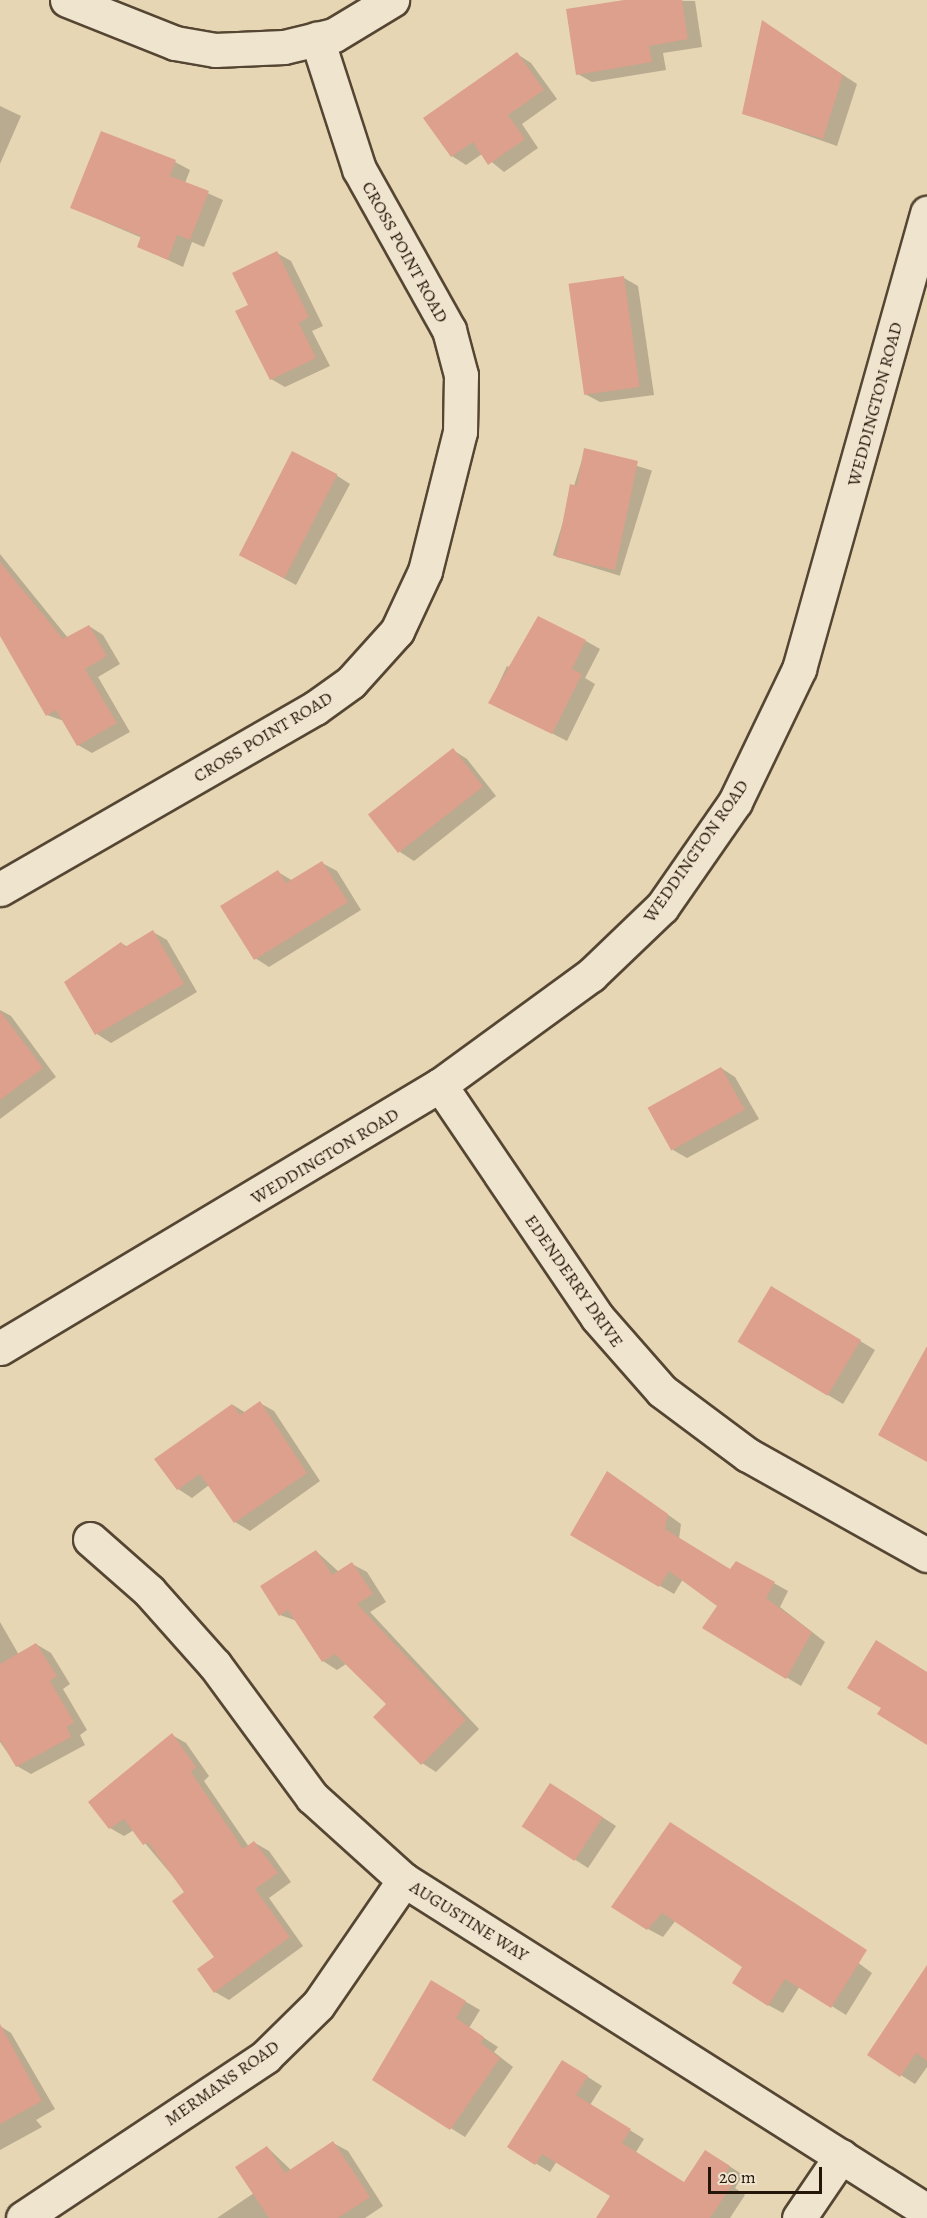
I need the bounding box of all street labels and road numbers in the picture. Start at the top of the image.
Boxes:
street label: CROSS POINT ROAD [357,178,453,326]
street label: WEDDINGTON ROAD [843,320,907,488]
street label: CROSS POINT ROAD [190,687,336,787]
street label: WEDDINGTON ROAD [639,776,753,926]
street label: WEDDINGTON ROAD [247,1103,403,1209]
street label: EDENDERRY DRIVE [520,1210,628,1352]
street label: AUGUSTINE WAY [406,1876,532,1966]
street label: MERMANS ROAD [161,2035,283,2131]

